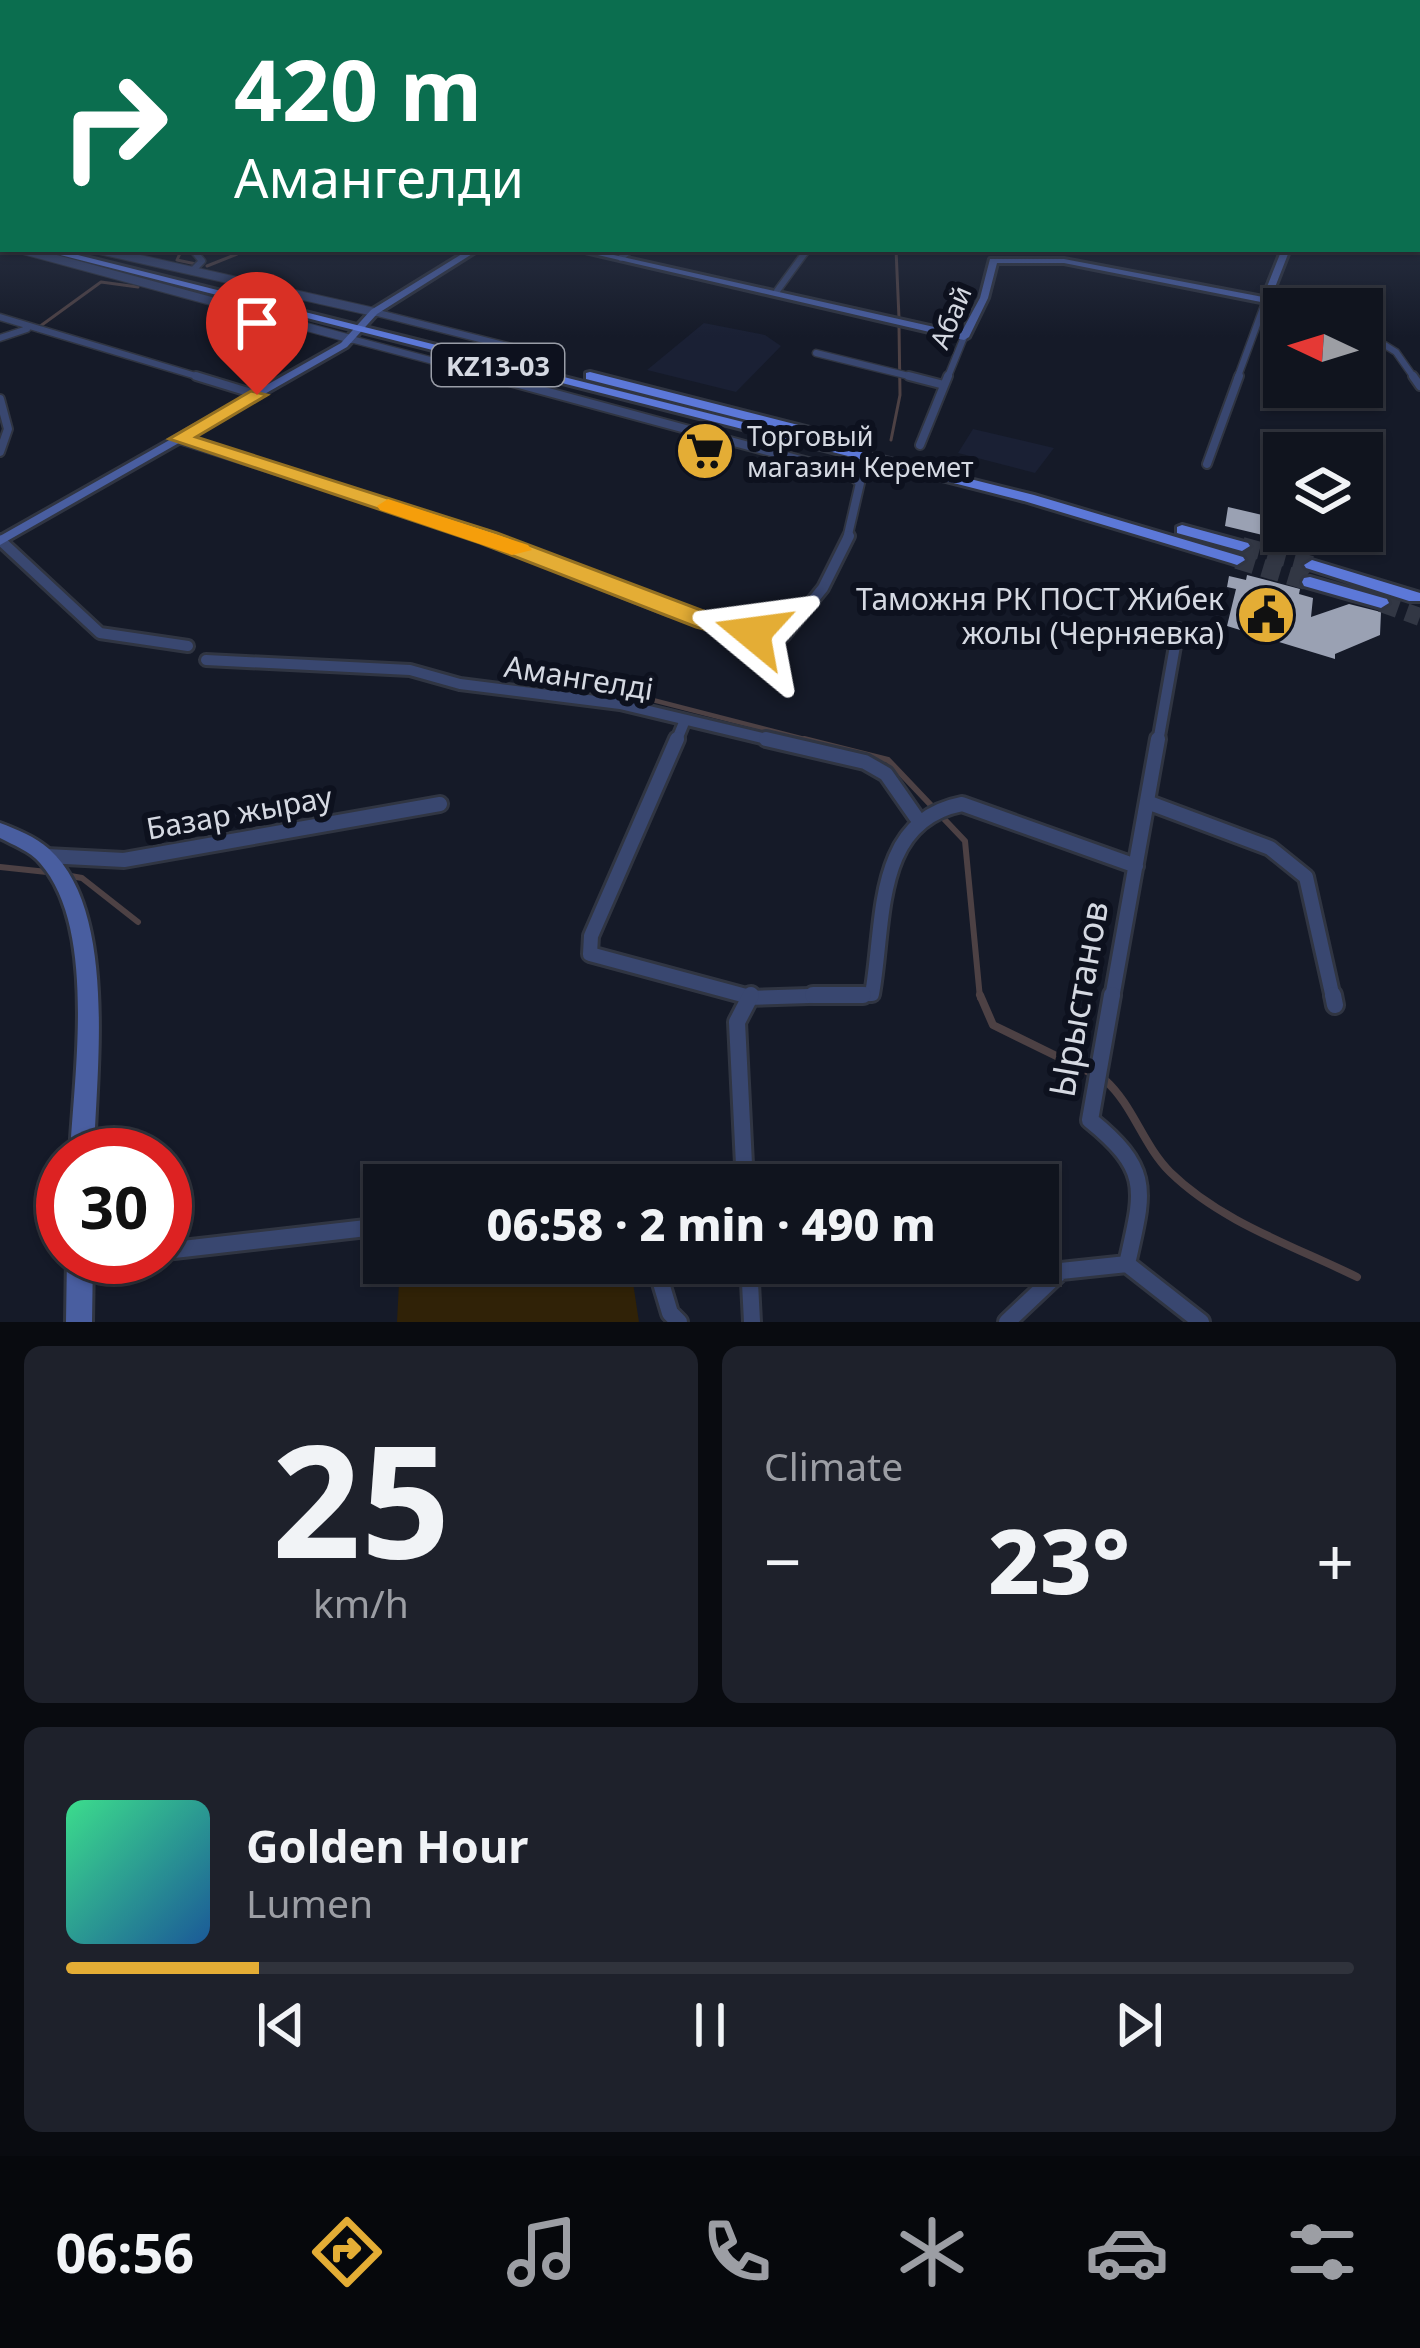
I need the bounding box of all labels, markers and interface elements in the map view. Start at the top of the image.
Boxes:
text: 420 m [234,31,482,146]
icon: right [36,48,192,204]
text: Амангелди [234,140,524,214]
pin [206,272,308,395]
street label: Абай [920,280,980,354]
north arrow [1263,288,1383,408]
map controls [1263,288,1383,552]
icon: arrive [224,290,290,356]
road number: KZ13-03 [432,344,564,386]
place label: Торговый магазин Керемет [747,417,974,485]
supermarket icon: Торговый магазин Керемет [674,420,736,482]
button: layers [1263,432,1383,552]
position arrow [690,570,816,696]
place label: Таможня РК ПОСТ Жибек жолы (Черняевка) [856,578,1224,653]
public building icon: Таможня РК ПОСТ Жибек жолы (Черняевка) [1235,584,1297,646]
street label: Амангелді [502,645,656,709]
street label: Базар жырау [143,775,336,849]
street label: Ырыстанов [1037,897,1119,1101]
speed limit sign: 30 [36,1128,192,1284]
text: 06:58 · 2 min · 490 m [486,1193,936,1254]
text: 25 [272,1391,450,1604]
text: Climate [764,1439,903,1492]
text: 23° [988,1498,1130,1620]
text: − [764,1515,802,1605]
text: + [1316,1515,1354,1605]
text: km/h [313,1576,409,1629]
text: Golden Hour [246,1815,528,1876]
text: Lumen [246,1876,373,1929]
icon: previous [248,1992,314,2058]
icon: pause [677,1992,743,2058]
icon: next [1106,1992,1172,2058]
icon: directions [305,2210,389,2294]
icon: music [500,2210,584,2294]
icon: phone [695,2210,779,2294]
icon: climate [890,2210,974,2294]
icon: car [1085,2210,1169,2294]
icon: filters [1280,2210,1364,2294]
text: 06:56 [56,2215,194,2289]

